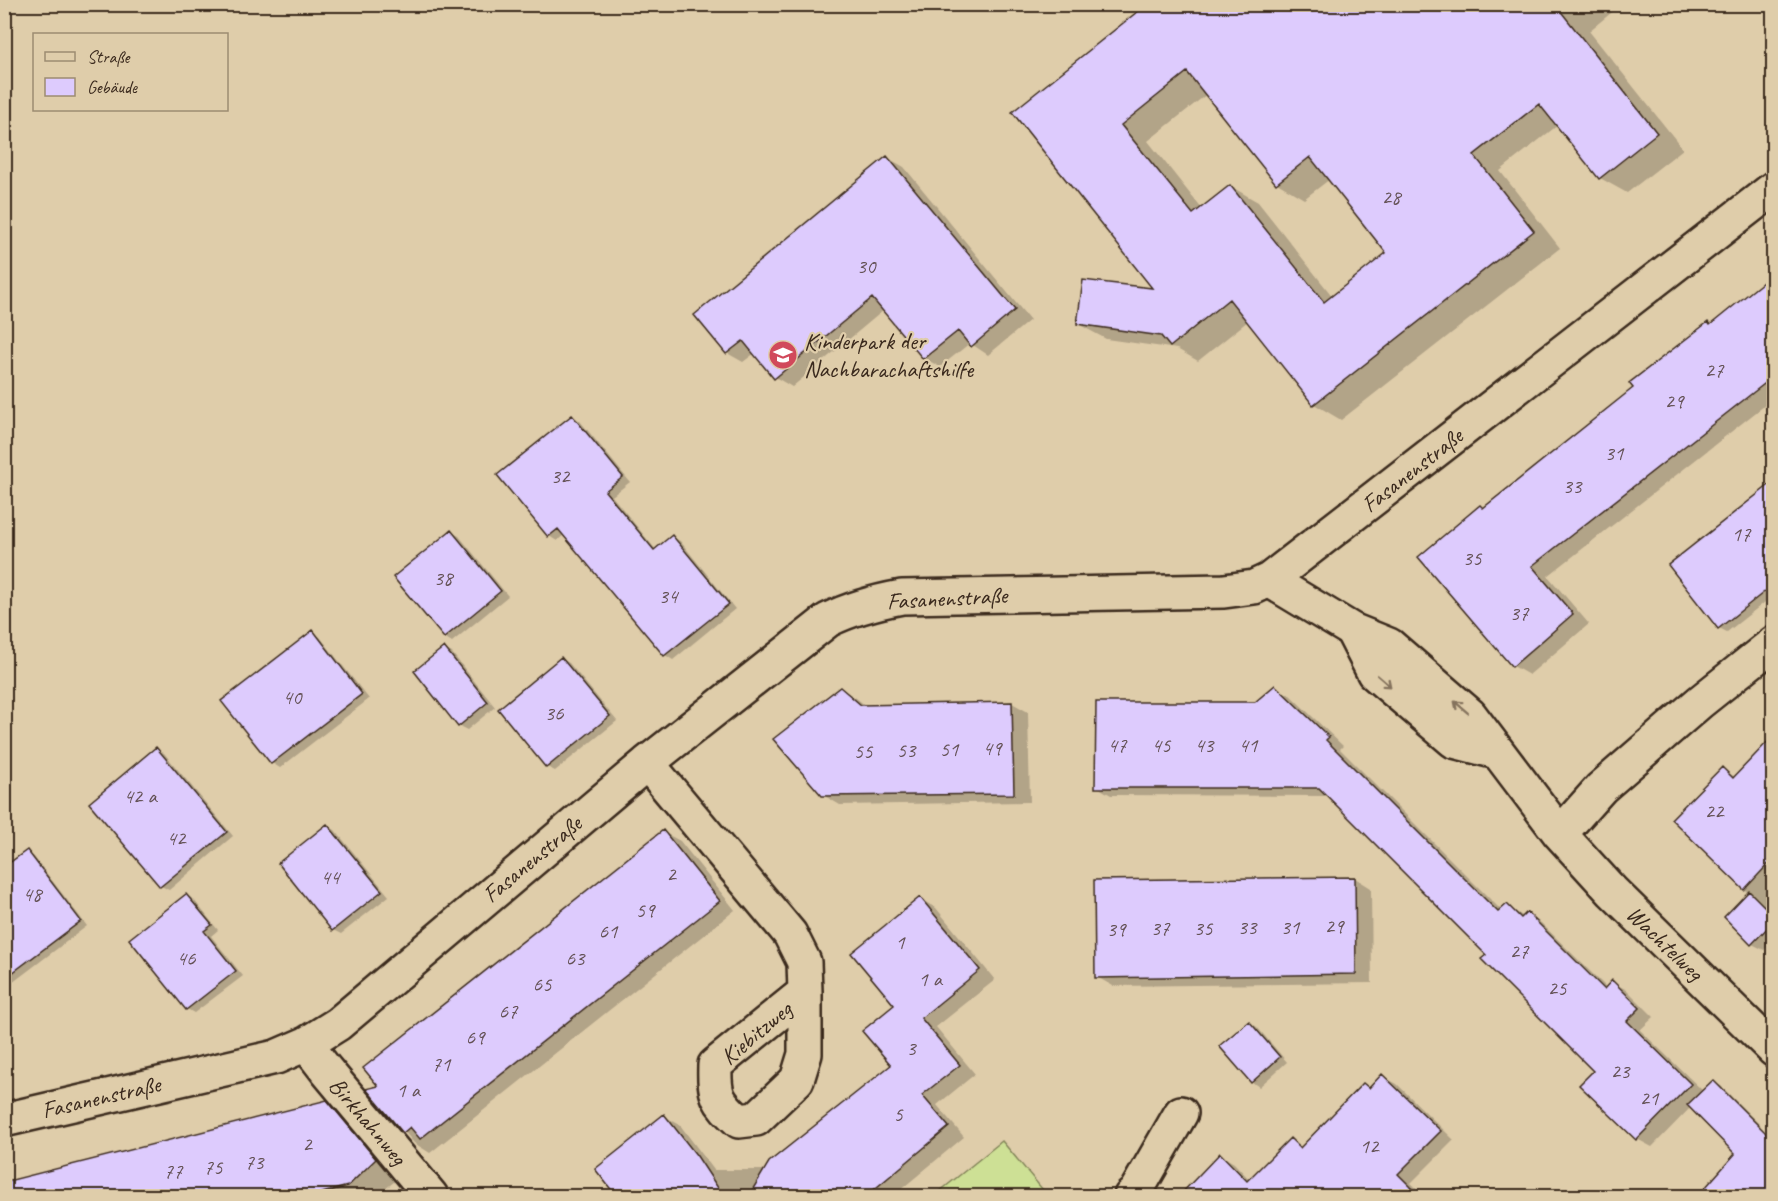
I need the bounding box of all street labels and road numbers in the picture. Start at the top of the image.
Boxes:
street label: Fasanenstraße [1355,420,1470,519]
street label: Fasanenstraße [886,580,1010,616]
street label: Fasanenstraße [476,807,589,909]
street label: Wachtelweg [1620,899,1711,988]
street label: Kiebitzweg [714,993,800,1071]
street label: Fasanenstraße [39,1068,165,1125]
street label: Birkhahnweg [323,1071,414,1172]

